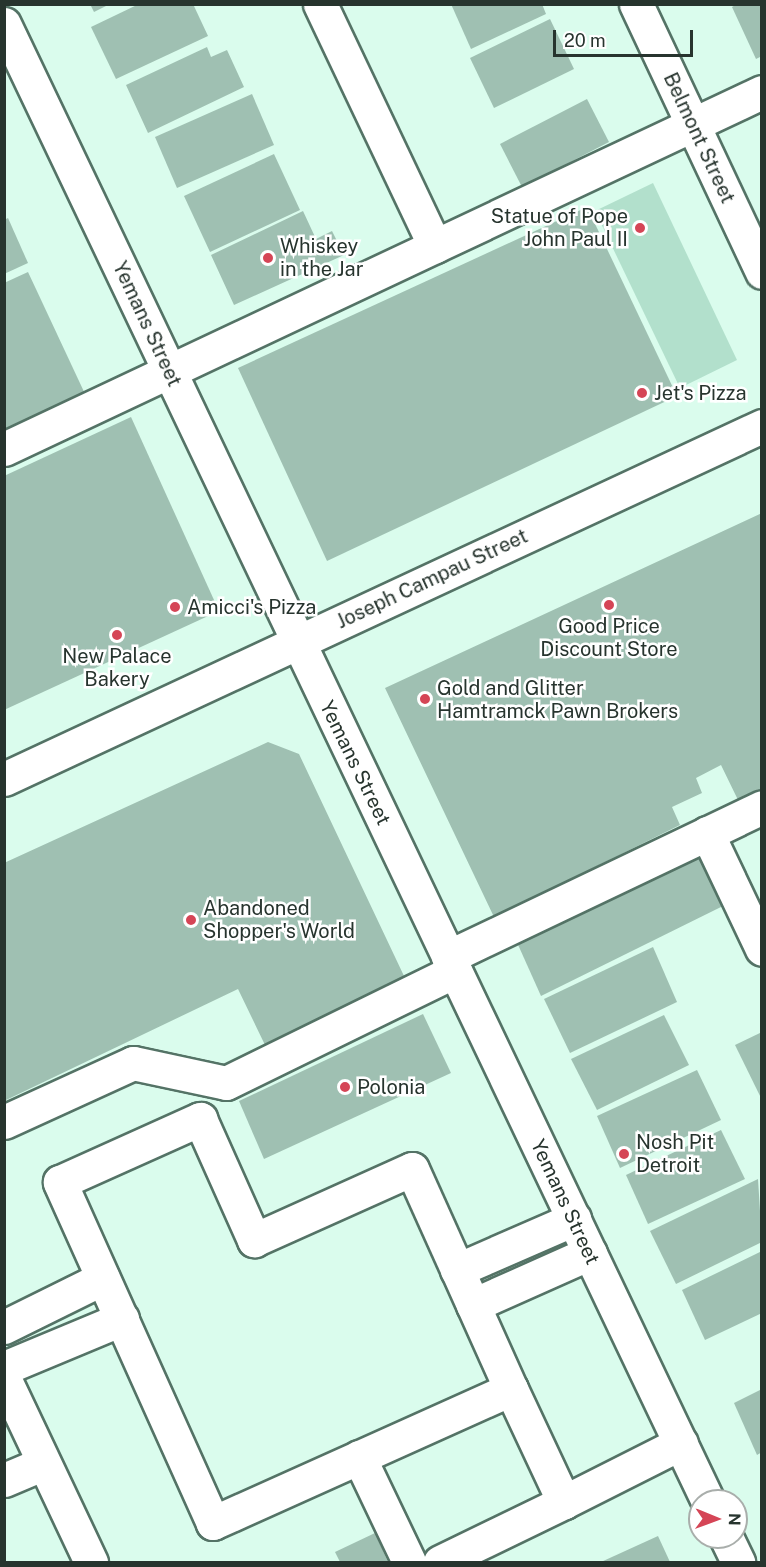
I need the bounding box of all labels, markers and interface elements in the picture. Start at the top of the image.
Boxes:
scale bar [556,18,696,56]
text: 20 m [564,30,606,51]
street label: Belmont Street [658,69,740,207]
place label: Statue of Pope John Paul II [490,204,628,251]
marker: Statue of Pope John Paul II [633,221,647,235]
place label: Whiskey in the Jar [280,234,364,281]
marker: Whiskey in the Jar [261,251,275,265]
street label: Yemans Street [108,258,186,390]
place label: Jet's Pizza [654,381,747,405]
marker: Jet's Pizza [635,386,649,400]
street label: Joseph Campau Street [332,524,532,634]
place label: Amicci's Pizza [187,595,316,619]
marker: Good Price Discount Store [602,598,616,612]
marker: Amicci's Pizza [168,600,182,614]
place label: Good Price Discount Store [540,614,678,661]
marker: New Palace Bakery [110,628,124,642]
place label: New Palace Bakery [62,644,172,691]
place label: Gold and Glitter Hamtramck Pawn Brokers [437,676,678,723]
marker: Gold and Glitter Hamtramck Pawn Brokers [418,692,432,706]
street label: Yemans Street [315,697,395,829]
place label: Abandoned Shopper's World [203,897,356,944]
marker: Abandoned Shopper's World [184,913,198,927]
place label: Polonia [357,1075,425,1099]
marker: Polonia [338,1080,352,1094]
place label: Nosh Pit Detroit [636,1130,714,1177]
street label: Yemans Street [526,1136,604,1268]
marker: Nosh Pit Detroit [617,1147,631,1161]
north arrow [688,1489,748,1549]
text: N [725,1513,744,1526]

